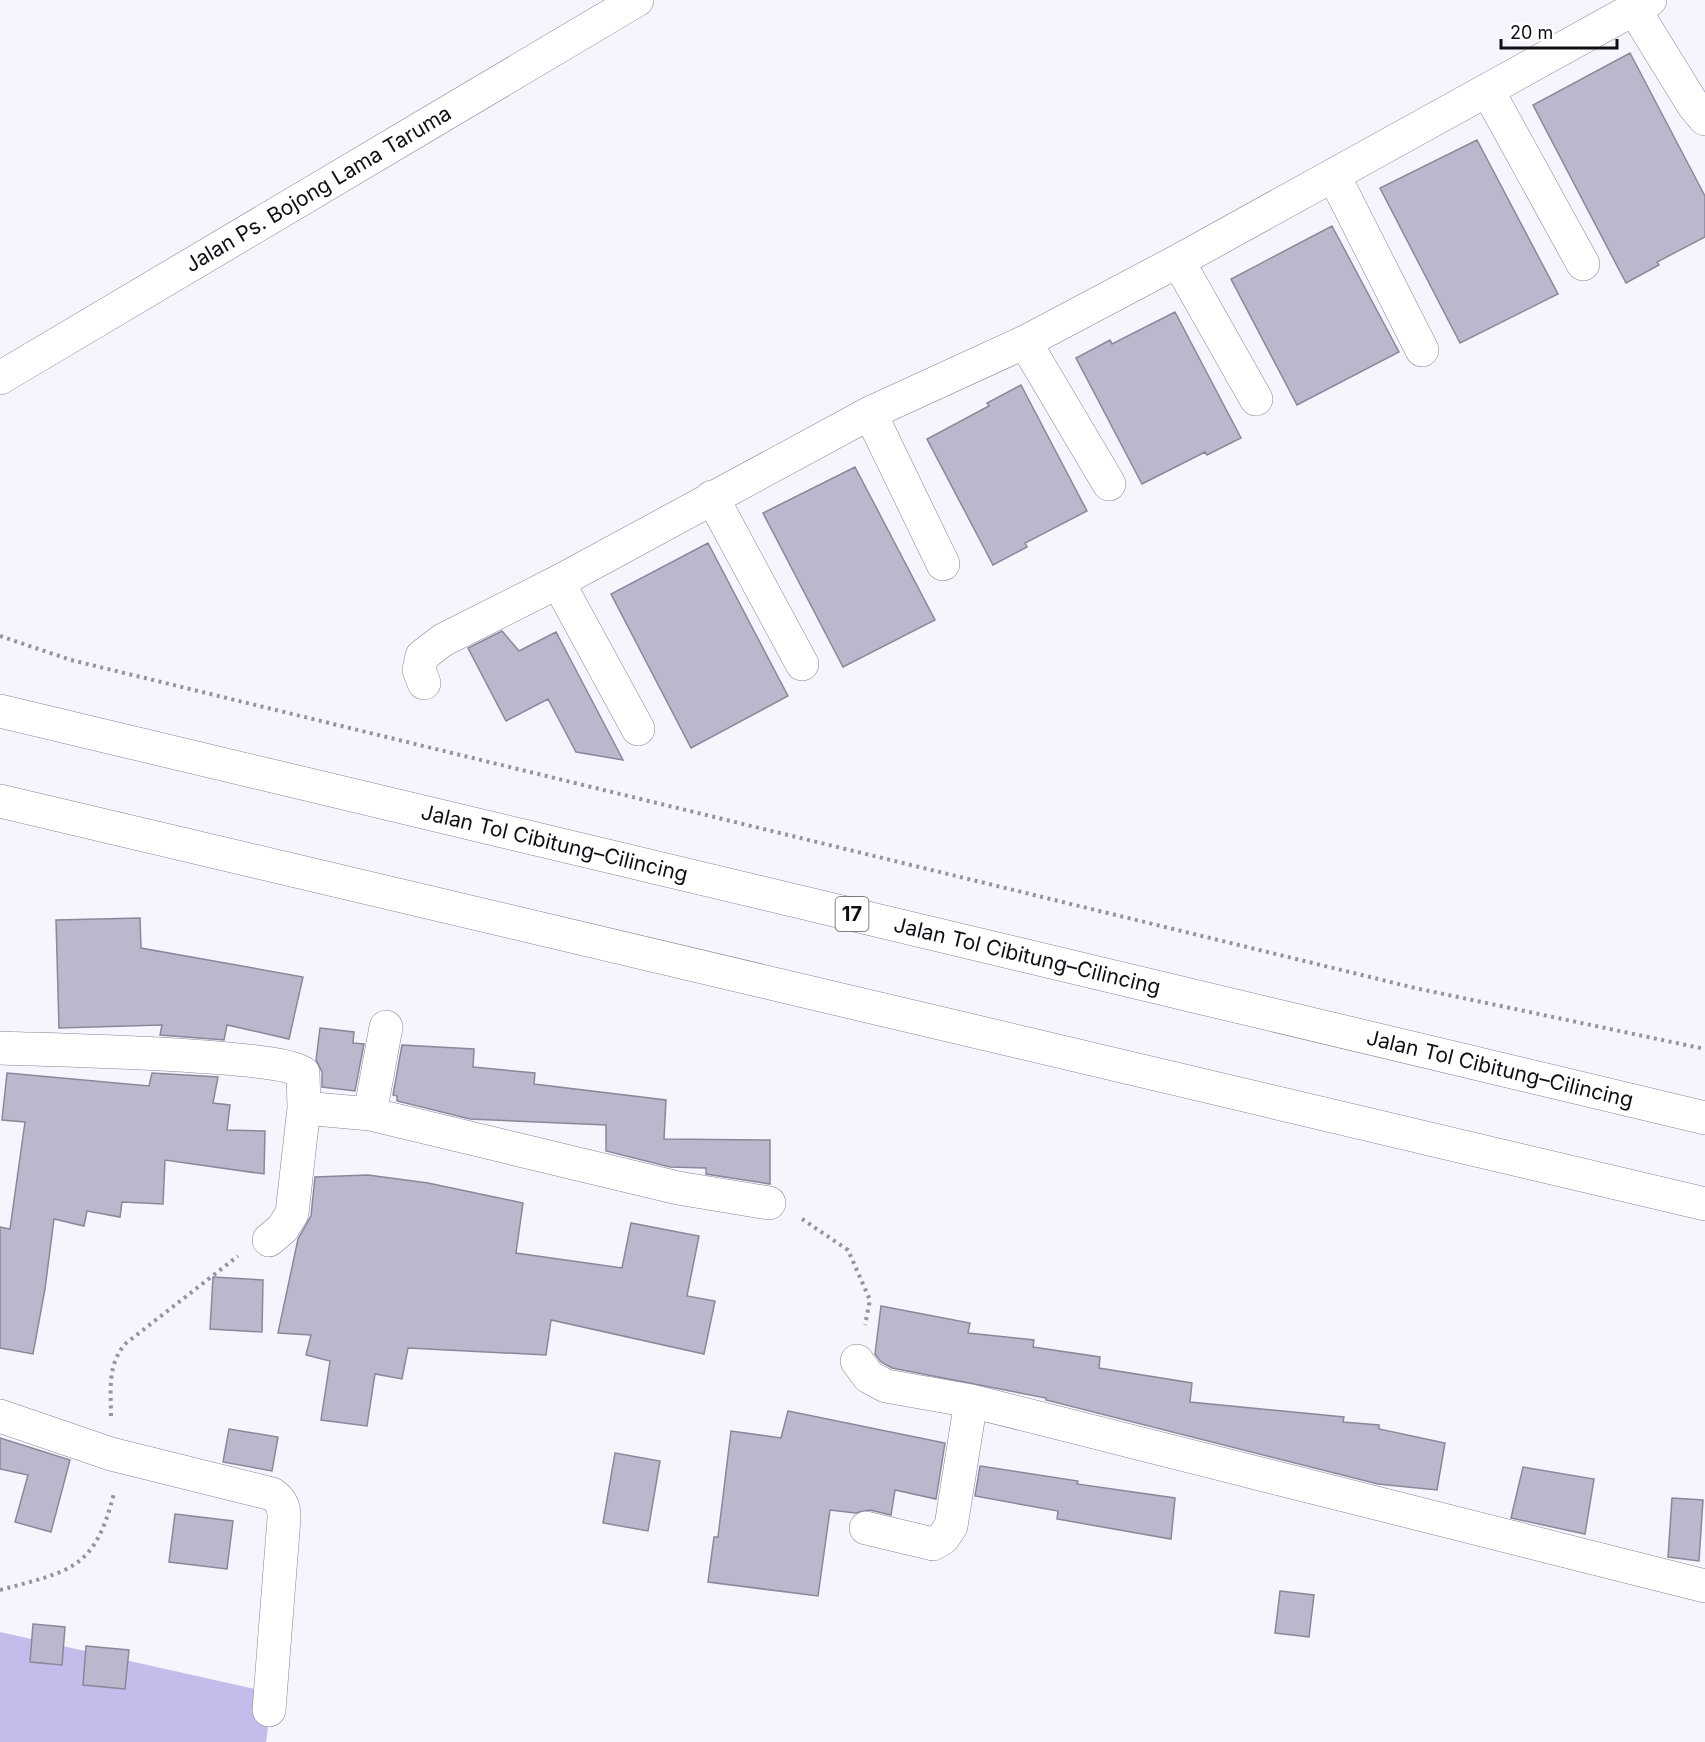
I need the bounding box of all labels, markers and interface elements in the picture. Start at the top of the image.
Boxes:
scale bar [1501,12,1616,50]
text: 20 m [1510,22,1553,43]
street label: Jalan Ps. Bojong Lama Taruma [180,100,455,277]
street label: Jalan Tol Cibitung–Cilincing [419,799,690,887]
road number: 17 [836,897,868,931]
street label: Jalan Tol Cibitung–Cilincing [891,912,1163,1000]
street label: Jalan Tol Cibitung–Cilincing [1364,1025,1636,1112]

